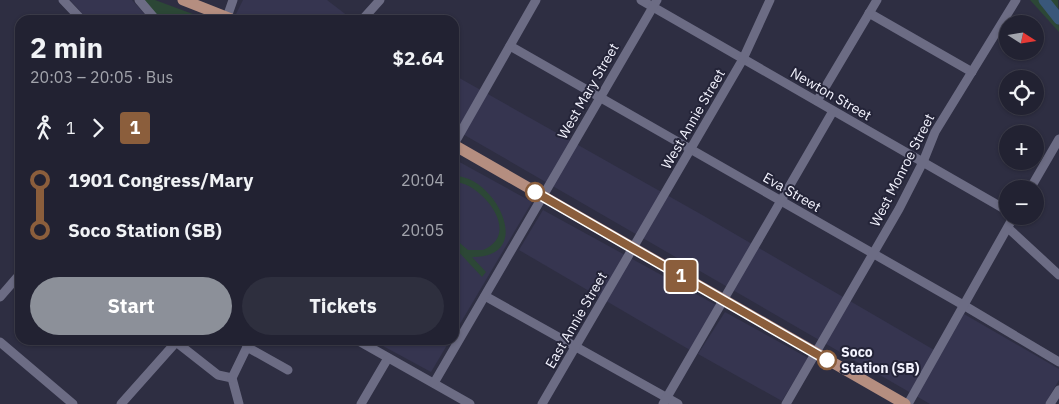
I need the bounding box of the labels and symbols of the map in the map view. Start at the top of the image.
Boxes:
north arrow [999,15,1044,60]
street label: West Mary Street [553,40,623,142]
street label: Newton Street [787,64,875,124]
street label: West Annie Street [657,66,729,172]
street label: West Monroe Street [866,110,938,229]
street label: Eva Street [760,168,824,216]
unlabelled marker [525,182,545,202]
line badge: 1 [665,260,697,292]
street label: East Annie Street [541,269,611,371]
place label: Soco Station (SB) [841,343,920,377]
marker: Soco Station (SB) [817,350,837,370]

